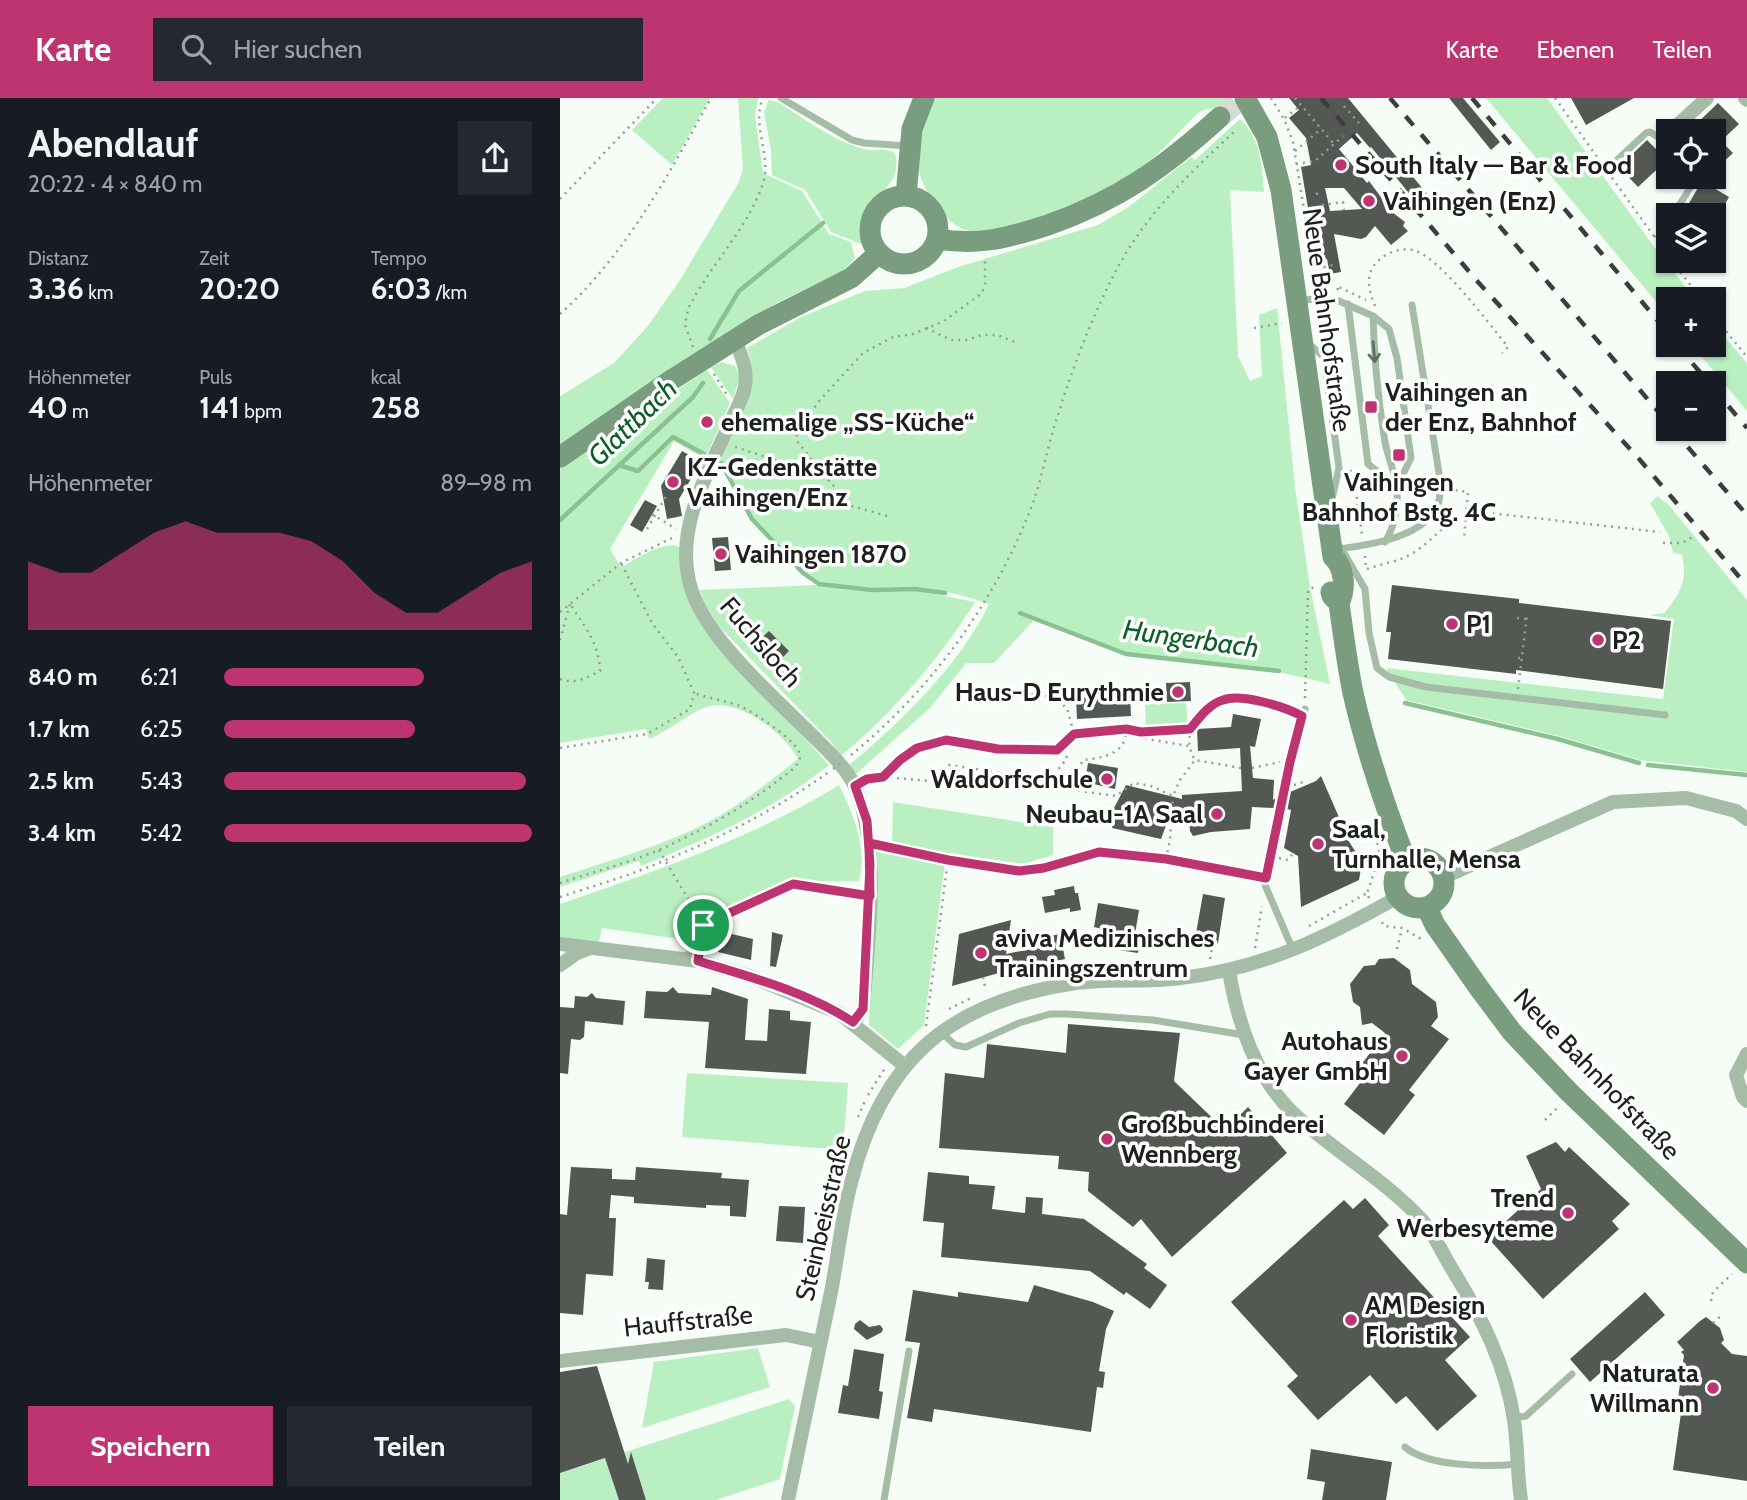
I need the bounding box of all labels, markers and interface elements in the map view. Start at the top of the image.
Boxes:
search box [153,18,643,81]
text: Karte [35,29,111,69]
icon: search [177,30,215,68]
text: Hier suchen [233,33,362,65]
text: Karte [1445,35,1498,64]
text: Ebenen [1536,35,1614,64]
text: Teilen [1652,35,1712,64]
map controls [1656,119,1726,441]
button: locate [1656,119,1726,189]
text: Abendlauf [28,120,198,167]
button: share [458,121,532,195]
place label: South Italy — Bar & Food [1355,149,1632,181]
marker: South Italy — Bar & Food [1333,157,1349,173]
text: 20:22 · 4 × 840 m [28,170,202,198]
place label: Vaihingen (Enz) [1383,185,1556,217]
marker: Vaihingen (Enz) [1361,193,1377,209]
button: layers [1656,203,1726,273]
street label: Neue Bahnhofstraße [1295,206,1359,434]
text: Distanz [28,247,89,270]
text: Zeit [199,247,229,270]
text: Tempo [371,247,427,270]
text: 3.36 [28,270,84,307]
text: 20:20 [199,270,280,307]
text: 6:03 [371,270,432,307]
text: km [84,281,113,304]
text: /km [432,281,467,304]
button: + [1656,287,1726,357]
one-way arrow [1368,340,1381,362]
text: Höhenmeter [28,366,131,389]
text: Puls [199,366,232,389]
text: kcal [371,366,401,389]
water label: Glattbach [580,371,684,473]
button: − [1656,371,1726,441]
place label: Vaihingen an der Enz, Bahnhof [1385,376,1577,438]
text: 40 [28,389,68,426]
text: 141 [199,389,240,426]
text: 258 [371,389,421,426]
marker: Vaihingen an der Enz, Bahnhof [1363,399,1379,415]
text: m [68,400,89,423]
text: bpm [240,400,282,423]
place label: ehemalige „SS-Küche“ [721,406,974,438]
marker: ehemalige „SS-Küche“ [699,414,715,430]
marker: Vaihingen Bahnhof Bstg. 4C [1391,447,1407,463]
place label: KZ-Gedenkstätte Vaihingen/Enz [687,451,877,513]
place label: Vaihingen Bahnhof Bstg. 4C [1302,466,1496,528]
text: Höhenmeter [28,469,152,497]
text: 89–98 m [440,469,532,497]
marker: KZ-Gedenkstätte Vaihingen/Enz [665,474,681,490]
place label: Vaihingen 1870 [735,538,907,570]
marker: Vaihingen 1870 [713,546,729,562]
street label: Fuchsloch [713,590,809,694]
place label: P1 [1466,608,1491,640]
water label: Hungerbach [1121,612,1261,664]
marker: P1 [1444,616,1460,632]
place label: P2 [1612,624,1641,656]
marker: P2 [1590,632,1606,648]
text: 840 m [28,663,98,691]
text: 6:21 [140,663,177,691]
place label: Haus-D Eurythmie [955,676,1164,708]
marker: Haus-D Eurythmie [1170,684,1186,700]
text: 1.7 km [28,715,90,743]
text: 6:25 [140,715,182,743]
place label: Waldorfschule [931,763,1093,795]
text: 2.5 km [28,767,94,795]
text: 5:43 [140,767,183,795]
marker: Waldorfschule [1099,771,1115,787]
place label: Neubau-1A Saal [1025,798,1203,830]
marker: Neubau-1A Saal [1209,806,1225,822]
place label: Saal, Turnhalle, Mensa [1332,813,1521,875]
text: 3.4 km [28,819,96,847]
text: 5:42 [140,819,183,847]
marker: Saal, Turnhalle, Mensa [1310,836,1326,852]
pin [673,895,733,955]
icon: arrive [684,906,722,944]
place label: aviva Medizinisches Trainingszentrum [995,922,1215,984]
marker: aviva Medizinisches Trainingszentrum [973,945,989,961]
street label: Neue Bahnhofstraße [1507,982,1687,1166]
place label: Autohaus Gayer GmbH [1244,1025,1388,1087]
marker: Autohaus Gayer GmbH [1394,1048,1410,1064]
place label: Großbuchbinderei Wennberg [1121,1108,1324,1170]
marker: Großbuchbinderei Wennberg [1099,1131,1115,1147]
street label: Steinbeisstraße [788,1132,858,1304]
place label: Trend Werbesyteme [1396,1182,1554,1244]
marker: Trend Werbesyteme [1560,1205,1576,1221]
place label: AM Design Floristik [1365,1289,1485,1351]
street label: Hauffstraße [622,1298,754,1344]
marker: AM Design Floristik [1343,1312,1359,1328]
place label: Naturata Willmann [1590,1357,1699,1419]
marker: Naturata Willmann [1705,1380,1721,1396]
button: Speichern [28,1406,273,1486]
button: Teilen [287,1406,532,1486]

